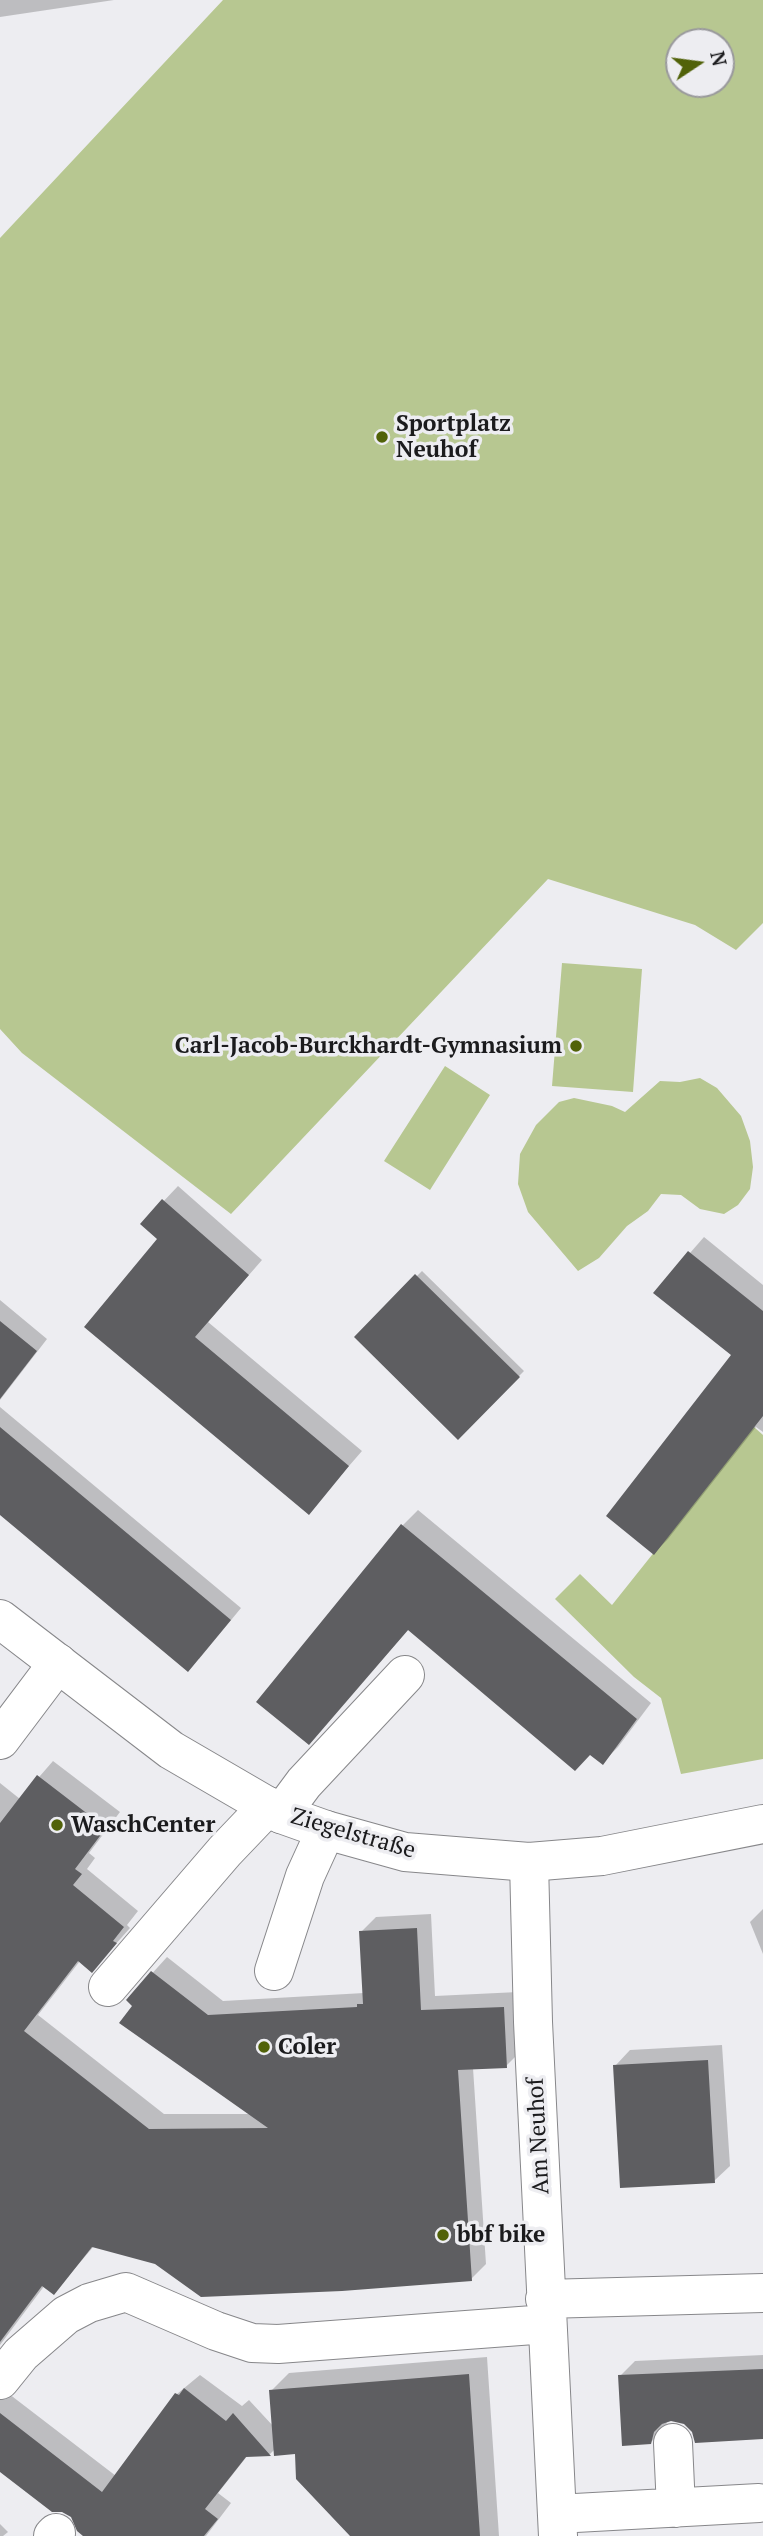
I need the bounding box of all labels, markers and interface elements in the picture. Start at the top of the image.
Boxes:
north arrow [665,28,735,98]
text: N [705,49,733,68]
place label: Sportplatz Neuhof [396,410,511,464]
marker: Sportplatz Neuhof [374,429,390,445]
place label: Carl-Jacob-Burckhardt-Gymnasium [175,1032,562,1060]
marker: Carl-Jacob-Burckhardt-Gymnasium [568,1038,584,1054]
street label: Ziegelstraße [288,1803,418,1865]
place label: WaschCenter [71,1811,215,1839]
marker: WaschCenter [49,1817,65,1833]
place label: Coler [278,2033,336,2061]
marker: Coler [256,2039,272,2055]
street label: Am Neuhof [522,2077,556,2195]
place label: bbf bike [457,2221,545,2249]
marker: bbf bike [435,2227,451,2243]

